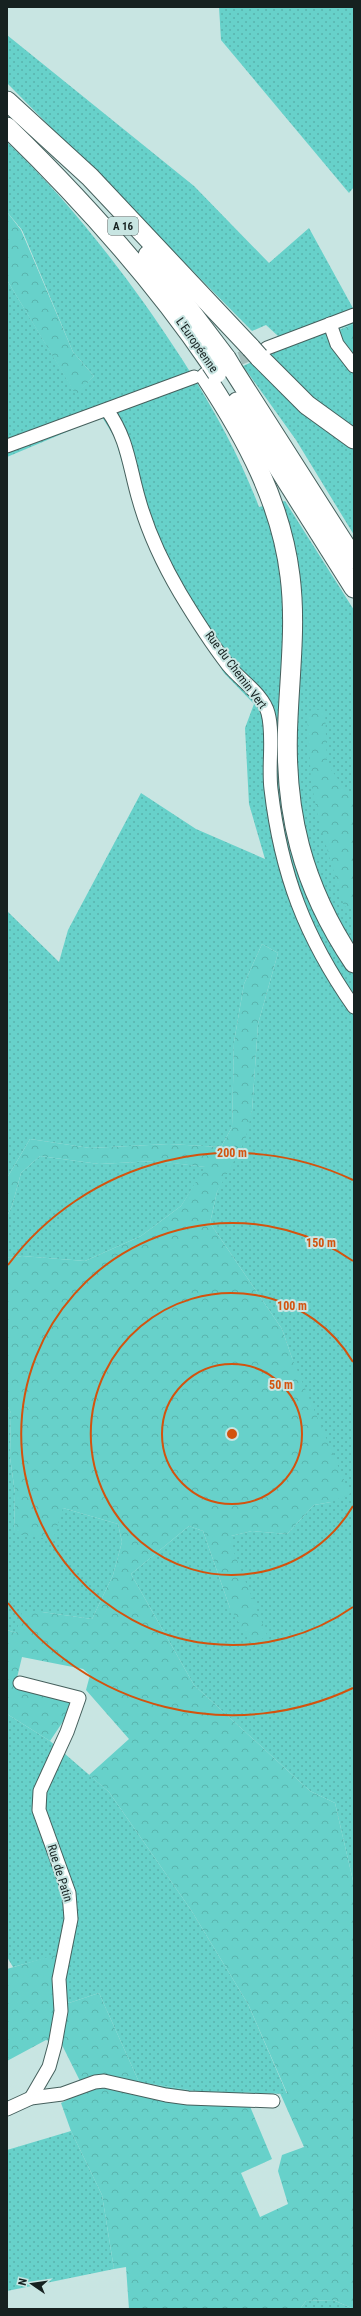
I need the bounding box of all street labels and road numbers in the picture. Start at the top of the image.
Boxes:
road number: A 16 [108,217,138,235]
street label: L'Européenne [173,315,221,375]
street label: Rue du Chemin Vert [202,629,270,712]
street label: Rue de Patin [45,1843,75,1904]

